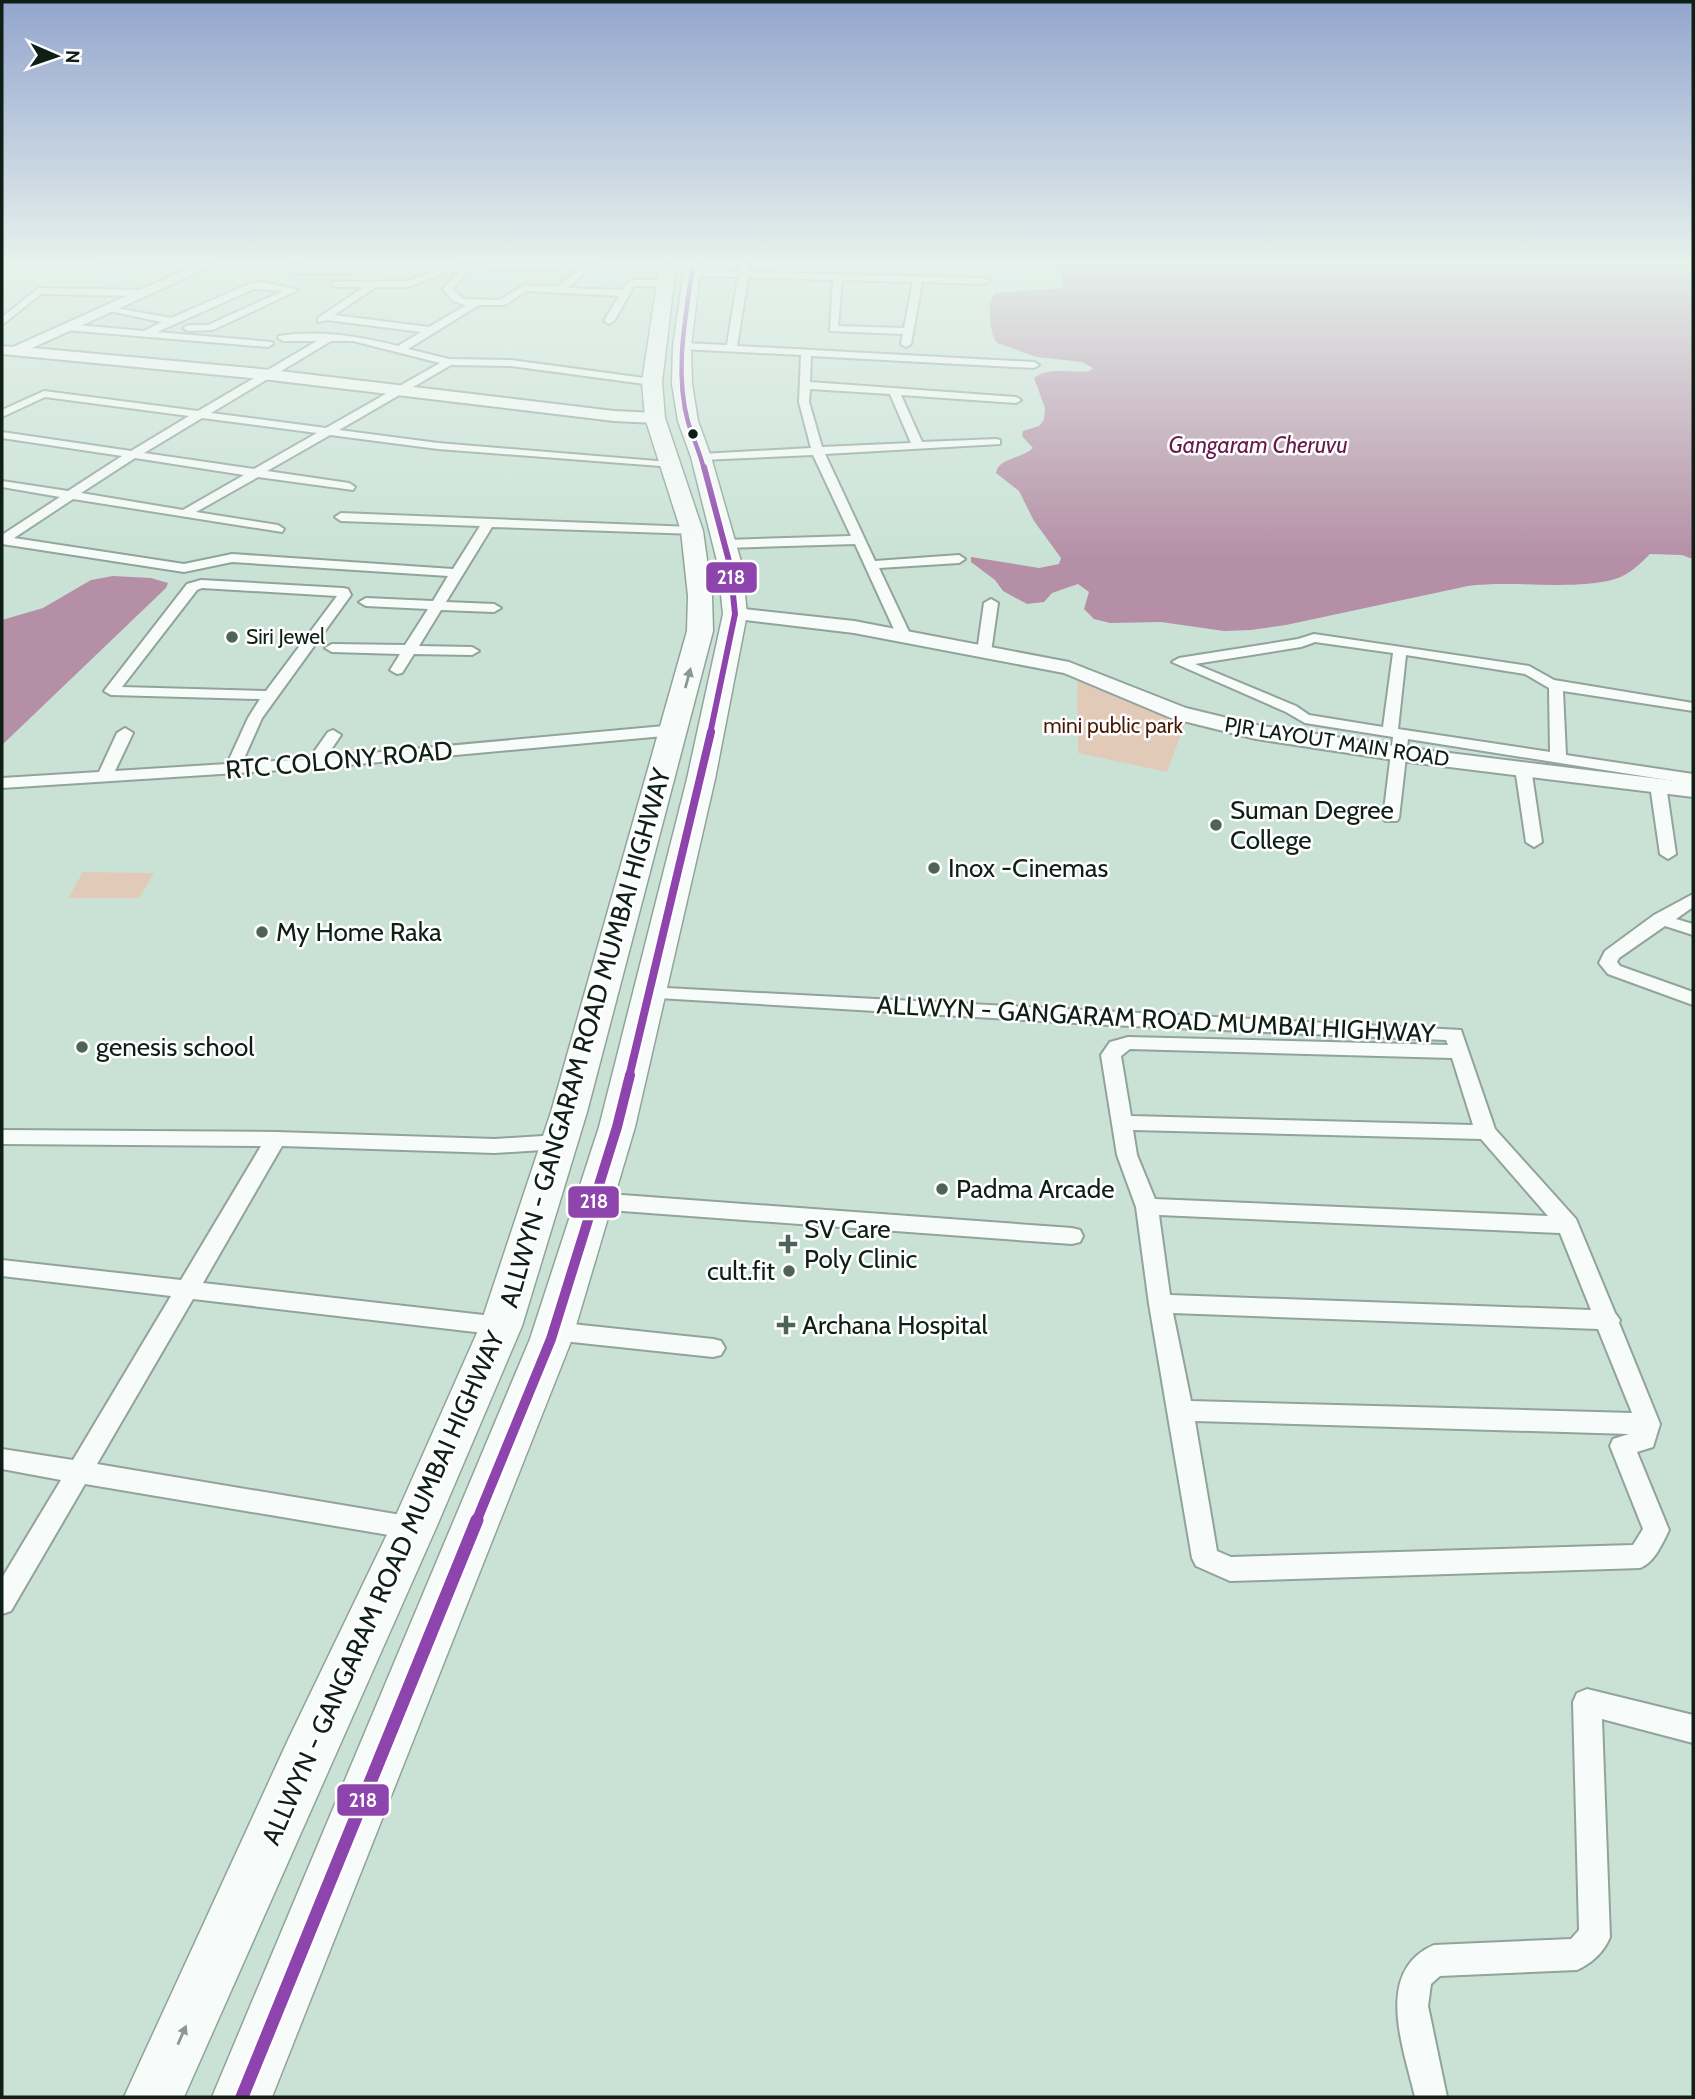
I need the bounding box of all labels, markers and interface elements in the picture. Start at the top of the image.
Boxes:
north arrow [21,21,91,91]
text: N [61,49,84,64]
unlabelled marker [686,427,700,441]
water label: Gangaram Cheruvu [1168,431,1348,459]
line badge: 218 [705,561,758,594]
text: 218 [717,566,745,589]
place label: Siri Jewel [246,624,325,649]
marker: Siri Jewel [224,629,240,645]
one-way arrow [683,667,694,689]
street label: PJR LAYOUT MAIN ROAD [1223,711,1451,772]
park label: mini public park [1043,713,1183,738]
street label: RTC COLONY ROAD [224,734,454,786]
street label: ALLWYN - GANGARAM ROAD MUMBAI HIGHWAY [493,765,678,1311]
place label: Suman Degree College [1230,794,1394,856]
marker: Suman Degree College [1208,817,1224,833]
place label: Inox -Cinemas [948,852,1108,884]
marker: Inox -Cinemas [926,860,942,876]
place label: My Home Raka [276,916,442,948]
marker: My Home Raka [254,924,270,940]
street label: ALLWYN - GANGARAM ROAD MUMBAI HIGHWAY [876,988,1436,1050]
place label: genesis school [96,1031,254,1063]
marker: genesis school [74,1039,90,1055]
place label: Padma Arcade [956,1173,1114,1205]
marker: Padma Arcade [934,1181,950,1197]
line badge: 218 [567,1185,620,1219]
text: 218 [580,1190,608,1213]
place label: SV Care Poly Clinic [804,1213,917,1275]
marker: SV Care Poly Clinic [778,1234,798,1254]
place label: cult.fit [707,1255,775,1287]
marker: cult.fit [781,1263,797,1279]
place label: Archana Hospital [802,1309,988,1341]
marker: Archana Hospital [776,1315,796,1335]
street label: ALLWYN - GANGARAM ROAD MUMBAI HIGHWAY [255,1326,511,1850]
line badge: 218 [336,1783,390,1817]
text: 218 [349,1789,377,1812]
one-way arrow [176,2025,188,2045]

